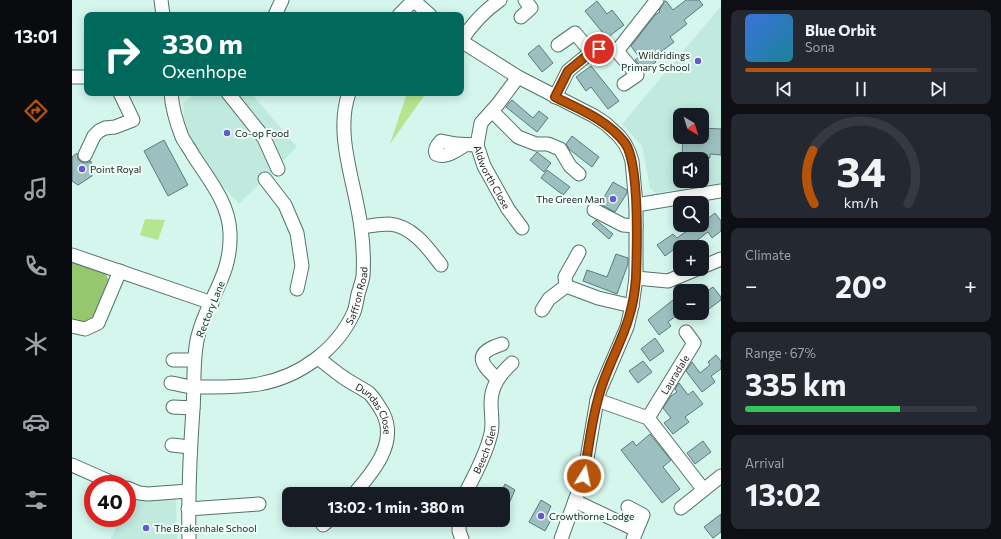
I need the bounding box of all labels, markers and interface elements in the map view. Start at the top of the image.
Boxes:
text: Blue Orbit [805,21,876,39]
text: 13:01 [14,25,58,47]
text: 330 m [162,26,243,60]
icon: right [96,28,148,80]
pin [582,32,616,66]
icon: arrive [588,38,610,60]
text: Sona [805,39,835,55]
place label: Wildridings Primary School [621,49,690,73]
marker: Wildridings Primary School [693,56,703,66]
text: Oxenhope [162,60,247,82]
icon: previous [773,78,795,100]
icon: pause [850,78,872,100]
icon: next [927,78,949,100]
icon: directions [22,97,50,125]
north arrow [673,108,709,144]
map controls [673,108,709,320]
place label: Co-op Food [235,127,289,139]
marker: Co-op Food [222,128,232,138]
street label: Aldworth Close [471,144,513,211]
text: 34 [836,145,886,196]
button: sound [673,152,709,188]
place label: Point Royal [90,163,141,175]
marker: Point Royal [77,164,87,174]
icon: music [22,175,50,203]
text: km/h [844,192,878,210]
place label: The Green Man [536,193,605,205]
marker: The Green Man [608,194,618,204]
button: search [673,196,709,232]
button: + [673,240,709,276]
text: Climate [745,247,791,263]
icon: phone [22,252,50,280]
street label: Saffron Road [343,267,369,327]
text: 20° [835,267,887,304]
text: − [745,272,758,299]
text: + [964,272,977,299]
street label: Rectory Lane [193,279,227,339]
button: − [673,284,709,320]
icon: climate [22,330,50,358]
text: Range · 67% [745,345,816,361]
street label: Lauradale [658,352,691,397]
text: 335 km [745,365,846,402]
street label: Dundas Close [354,380,394,435]
icon: car [22,408,50,436]
street label: Beech Glen [470,425,498,476]
position arrow [563,455,605,497]
text: Arrival [745,455,784,471]
speed limit sign: 40 [84,475,136,527]
text: 13:02 [745,475,821,512]
icon: filters [22,486,50,514]
text: 13:02 · 1 min · 380 m [328,498,464,516]
place label: Crowthorne Lodge [549,510,634,522]
marker: Crowthorne Lodge [536,511,546,521]
place label: The Brakenhale School [154,522,257,534]
marker: The Brakenhale School [141,523,151,533]

